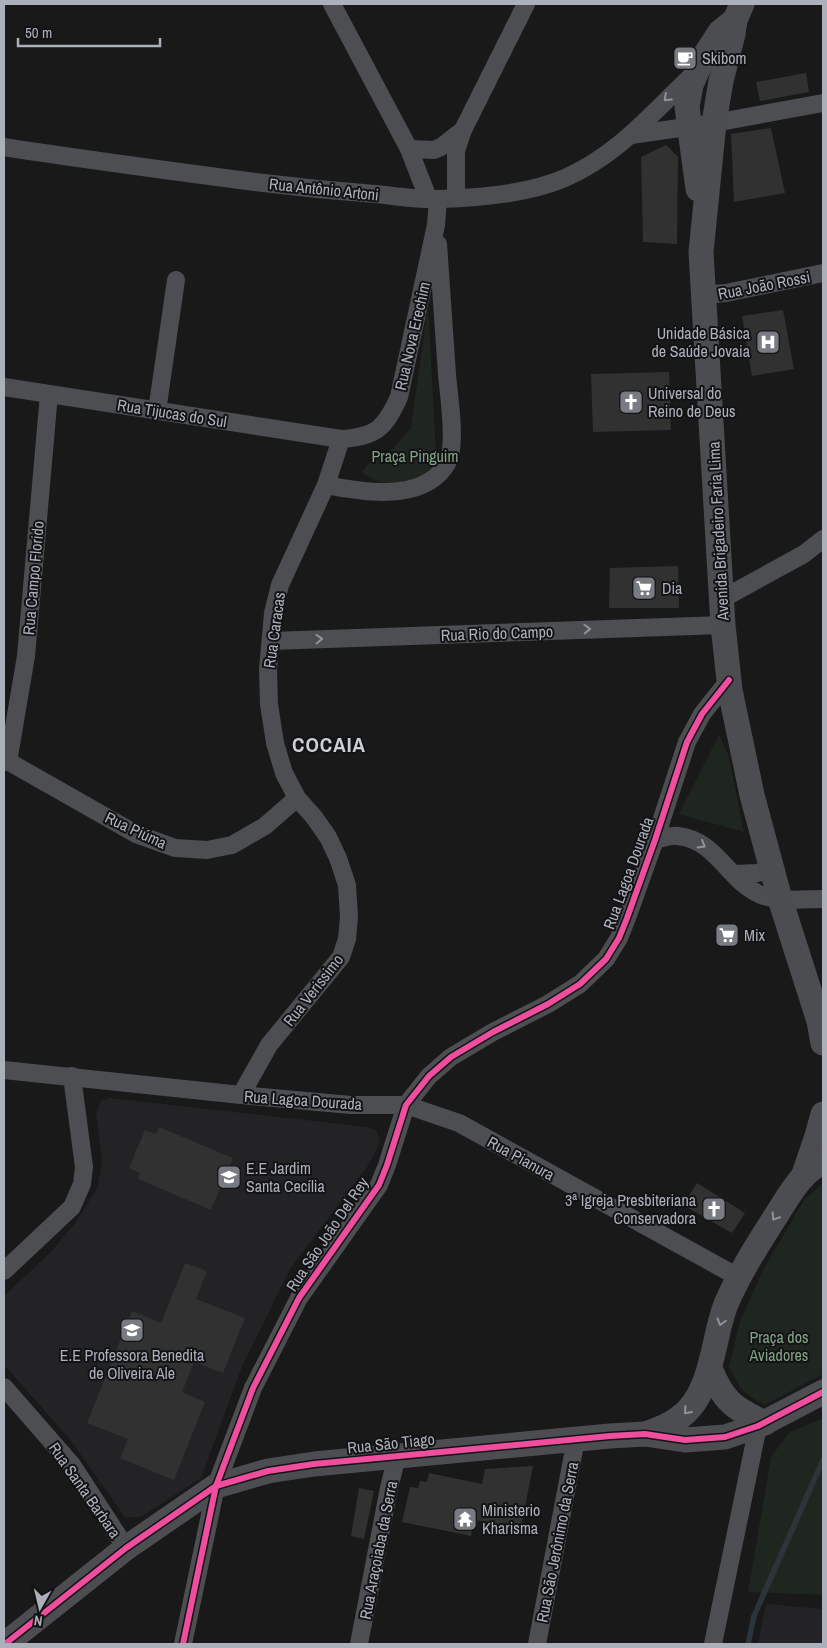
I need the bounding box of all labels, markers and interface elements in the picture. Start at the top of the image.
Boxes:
scale bar [18,15,160,47]
text: 50 m [25,22,52,43]
cafe icon: Skibom [672,45,698,71]
place label: Skibom [702,47,746,69]
one-way arrow [664,92,673,101]
street label: Rua Antônio Artoni [268,172,380,206]
street label: Rua João Rossi [716,265,812,305]
street label: Rua Nova Erechim [389,280,435,392]
place label: Unidade Básica de Saúde Jovaia [652,322,751,362]
hospital icon: Unidade Básica de Saúde Jovaia [755,329,781,355]
place label: Universal do Reino de Deus [648,382,736,422]
church icon: Universal do Reino de Deus [618,389,644,415]
street label: Rua Tijucas do Sul [116,394,228,433]
street label: Avenida Brigadeiro Faria Lima [702,440,734,622]
park label: Praça Pinguim [372,445,458,467]
street label: Rua Campo Florido [17,520,49,636]
supermarket icon: Dia [631,575,657,601]
place label: Dia [662,577,683,599]
street label: Rua Caracas [258,591,290,669]
street label: Rua Rio do Campo [440,620,554,646]
one-way arrow [583,624,591,635]
one-way arrow [316,634,324,645]
district label: COCAIA [292,730,366,759]
street label: Rua Piúma [102,806,171,854]
street label: Rua Lagoa Dourada [597,813,659,932]
one-way arrow [696,839,705,849]
supermarket icon: Mix [714,922,740,948]
place label: Mix [744,924,766,946]
street label: Rua Verissimo [278,949,348,1031]
street label: Rua Lagoa Dourada [243,1085,363,1115]
street label: Rua Pianura [483,1131,559,1186]
place label: E.E Jardim Santa Cecília [246,1157,325,1197]
school or university icon: E.E Jardim Santa Cecília [216,1164,242,1190]
street label: Rua São João Del Rey [281,1172,374,1295]
place label: 3ª Igreja Presbiteriana Conservadora [565,1189,697,1229]
church icon: 3ª Igreja Presbiteriana Conservadora [701,1196,727,1222]
one-way arrow [772,1212,781,1221]
school or university icon: E.E Professora Benedita de Oliveira Ale [119,1317,145,1343]
one-way arrow [716,1317,726,1325]
park label: Praça dos Aviadores [749,1326,809,1366]
place label: E.E Professora Benedita de Oliveira Ale [60,1344,205,1384]
one-way arrow [684,1405,693,1414]
street label: Rua São Tiago [346,1427,436,1459]
street label: Rua Santa Barbara [44,1438,127,1543]
street label: Rua São Jerônimo da Serra [531,1459,584,1624]
street label: Rua Araçoiaba da Serra [354,1478,402,1621]
place label: Ministerio Kharisma [482,1499,540,1539]
temple icon: Ministerio Kharisma [452,1506,478,1532]
north arrow [15,1583,65,1633]
text: N [33,1611,44,1630]

